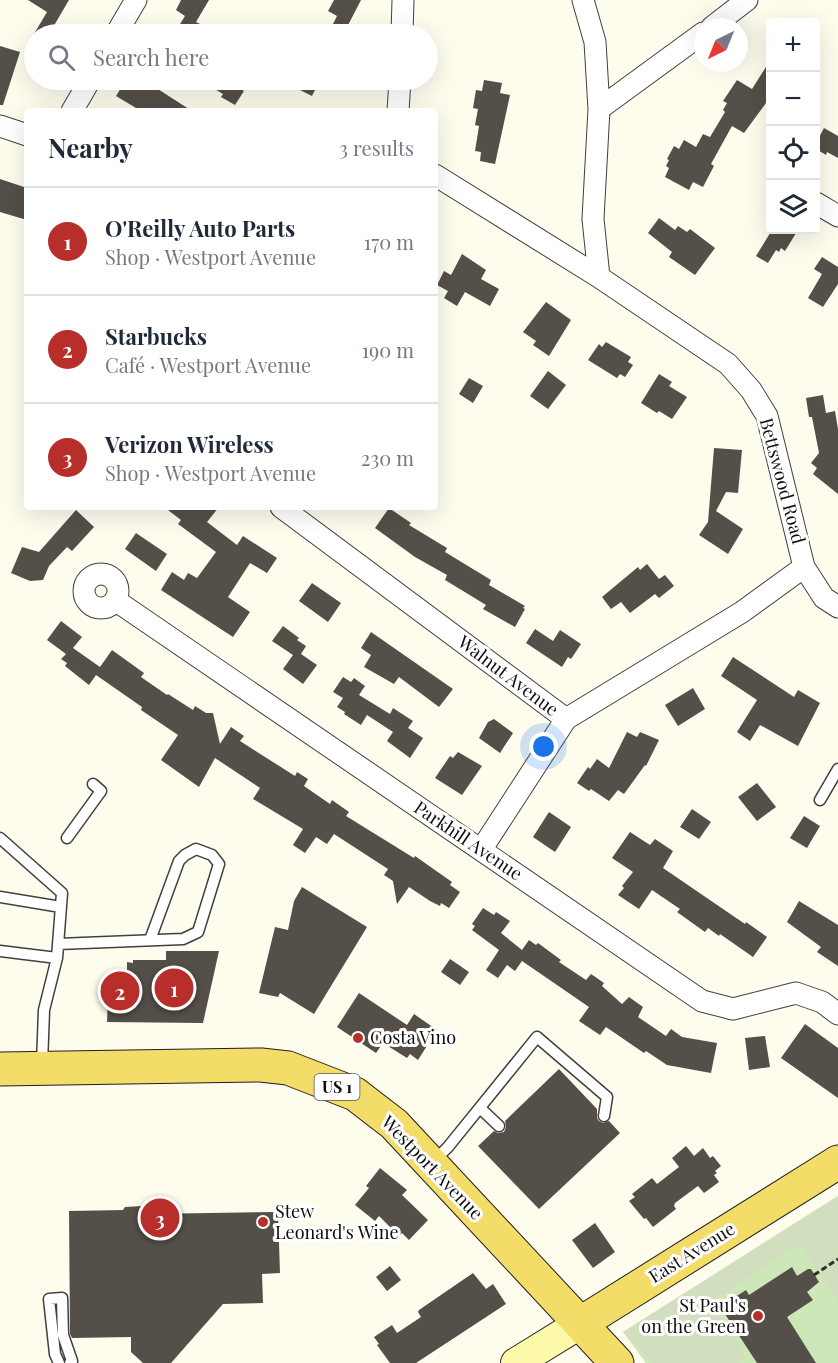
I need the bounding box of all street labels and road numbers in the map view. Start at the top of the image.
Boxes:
street label: Bettswood Road [755,415,811,547]
street label: Walnut Avenue [453,629,564,721]
street label: Parkhill Avenue [410,795,527,885]
road number: US 1 [314,1074,360,1100]
street label: Westport Avenue [376,1109,489,1225]
street label: East Avenue [644,1216,739,1288]

